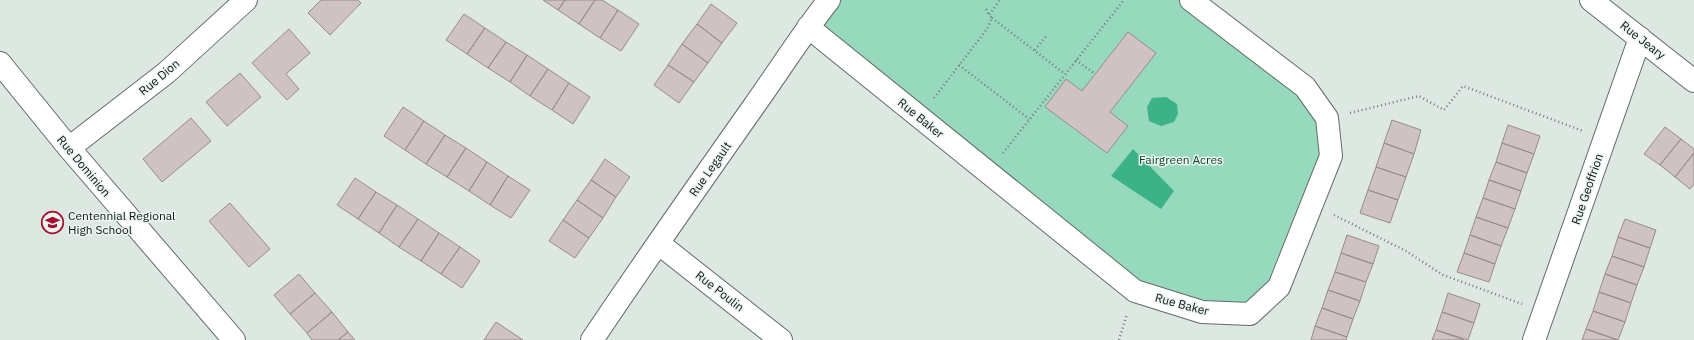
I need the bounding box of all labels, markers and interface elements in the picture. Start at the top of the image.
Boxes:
street label: Rue Jeary [1617,18,1669,62]
street label: Rue Dion [136,56,182,98]
street label: Rue Baker [895,95,948,142]
street label: Rue Dominion [54,132,114,200]
street label: Rue Legault [686,139,734,199]
street label: Rue Geoffrion [1568,151,1606,227]
park label: Fairgreen Acres [1139,152,1223,167]
place label: Centennial Regional High School [68,208,175,237]
school or university icon: Centennial Regional High School [39,209,65,235]
street label: Rue Poulin [693,267,747,315]
street label: Rue Baker [1153,290,1211,319]

